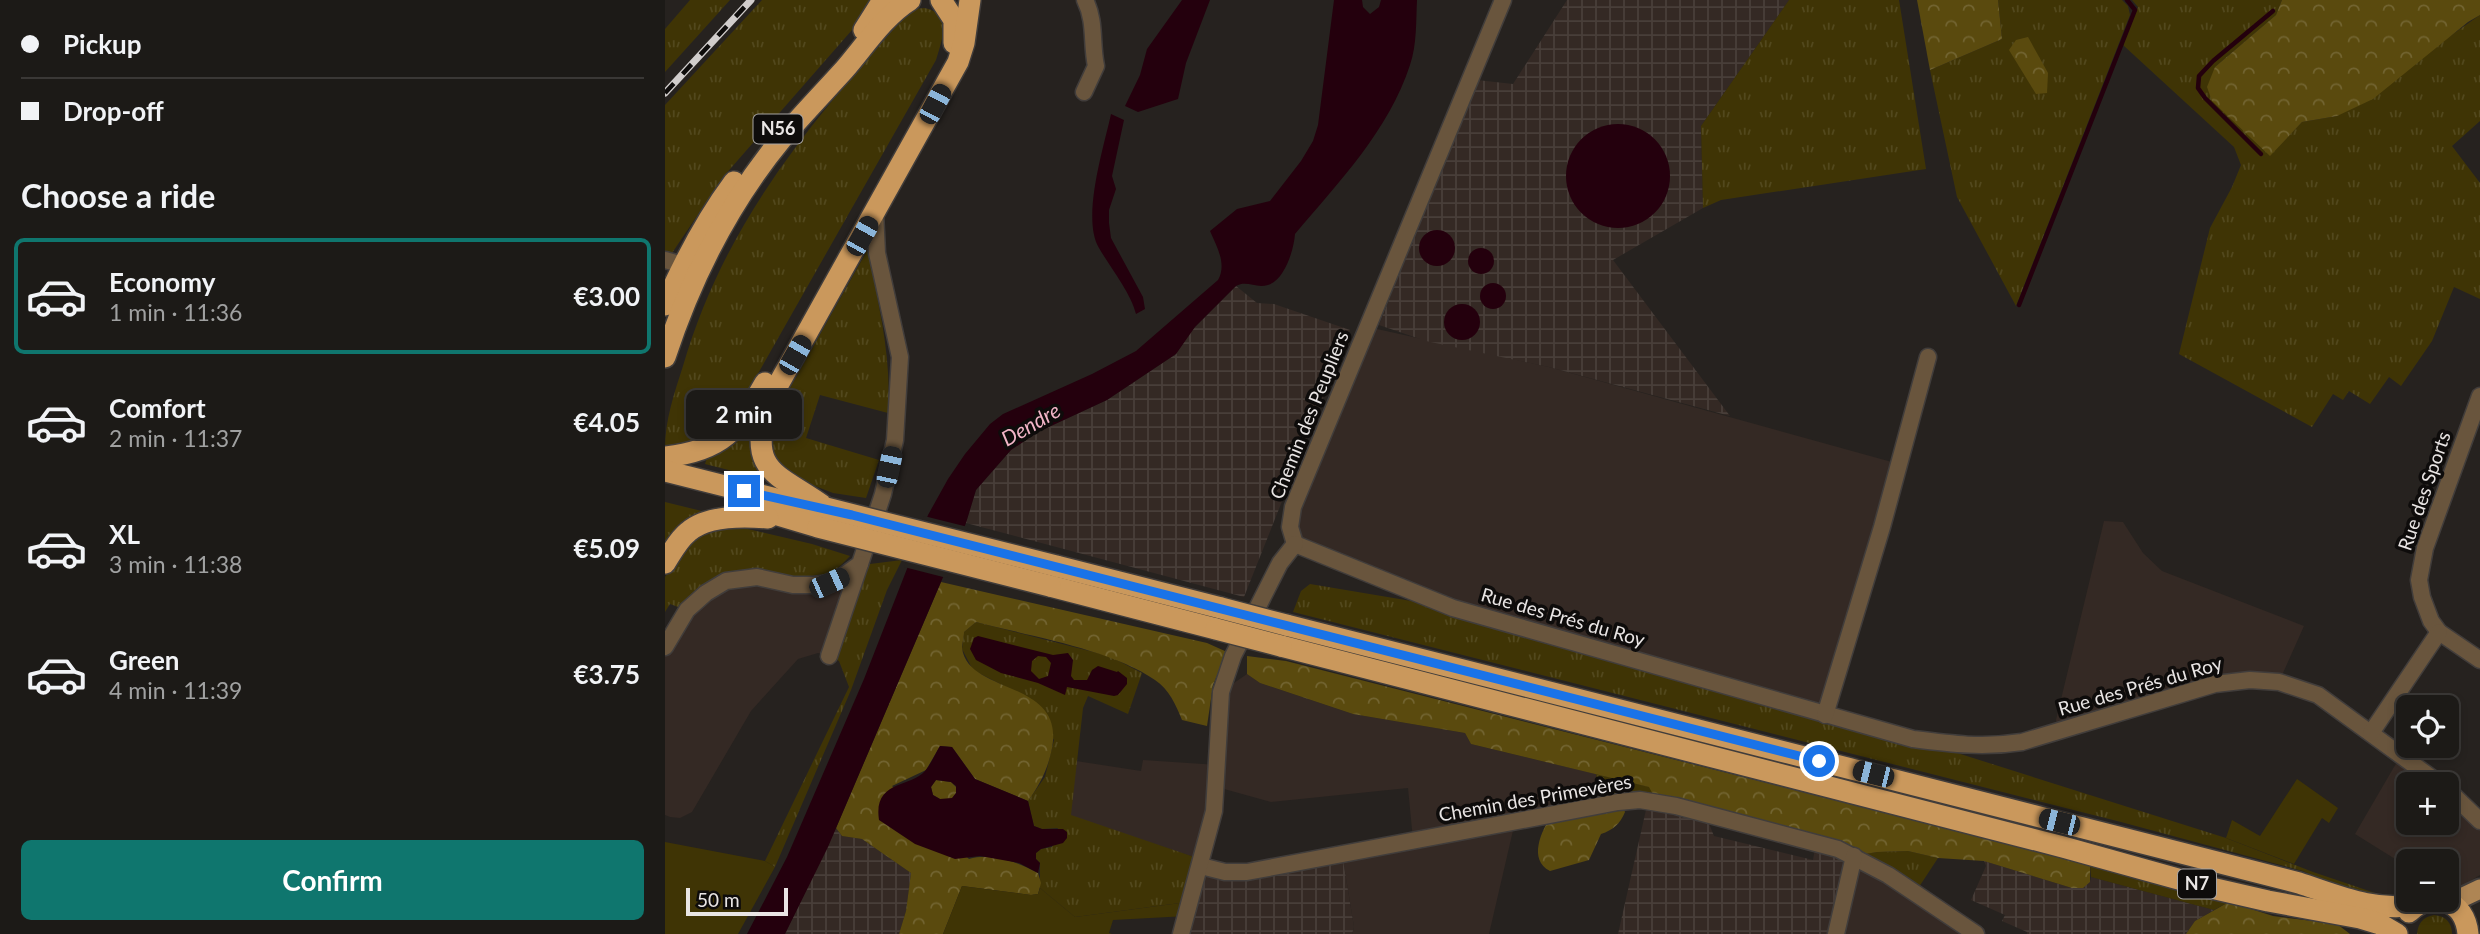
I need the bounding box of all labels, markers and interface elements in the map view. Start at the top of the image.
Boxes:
text: Pickup [63,28,142,60]
car [916,81,955,127]
text: Drop-off [63,95,164,127]
road number: N56 [753,114,803,144]
text: Choose a ride [21,176,215,215]
car [843,213,882,259]
icon: car [25,265,88,328]
text: Economy [109,266,215,298]
text: €3.00 [574,280,640,312]
text: 1 min · 11:36 [109,298,242,326]
street label: Chemin des Peupliers [1264,327,1353,502]
car [776,332,815,378]
callout: 2 min [686,390,802,438]
icon: car [25,391,88,454]
text: Comfort [109,392,206,424]
water label: Dendre [996,397,1064,451]
text: 2 min [715,400,773,428]
text: €4.05 [574,406,640,438]
text: 2 min · 11:37 [109,424,242,452]
street label: Rue des Sports [2392,428,2455,553]
car [875,444,904,490]
route end [728,475,760,507]
icon: car [25,517,88,580]
text: XL [109,518,140,550]
text: €5.09 [574,532,640,564]
text: 3 min · 11:38 [109,550,242,578]
car [806,565,853,601]
street label: Rue des Prés du Roy [1479,582,1648,651]
icon: car [25,643,88,706]
text: Green [109,644,179,676]
street label: Rue des Prés du Roy [2055,651,2225,720]
text: €3.75 [574,658,640,690]
text: 4 min · 11:39 [109,676,242,704]
map controls [2396,695,2459,912]
button: locate [2396,695,2459,758]
route start [1803,745,1835,777]
car [1851,759,1896,789]
street label: Chemin des Primevères [1437,769,1633,826]
button: + [2396,772,2459,835]
car [2037,807,2082,837]
button: Confirm [21,840,644,920]
button: − [2396,849,2459,912]
road number: N7 [2178,870,2216,898]
scale bar [686,885,787,917]
text: 50 m [697,888,740,911]

